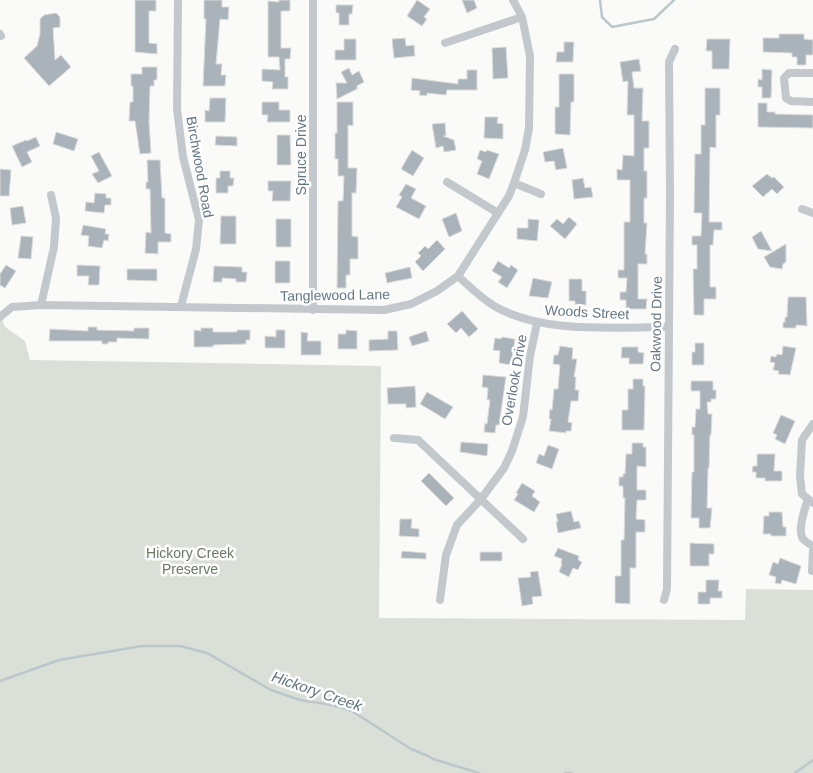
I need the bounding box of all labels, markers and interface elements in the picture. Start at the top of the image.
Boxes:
street label: Spruce Drive [293,114,309,195]
street label: Birchwood Road [183,115,217,219]
street label: Oakwood Drive [647,276,665,372]
street label: Tanglewood Lane [280,286,390,304]
street label: Woods Street [544,302,630,322]
street label: Overlook Drive [498,333,530,427]
park label: Hickory Creek Preserve [146,545,235,577]
water label: Hickory Creek [270,668,366,715]

